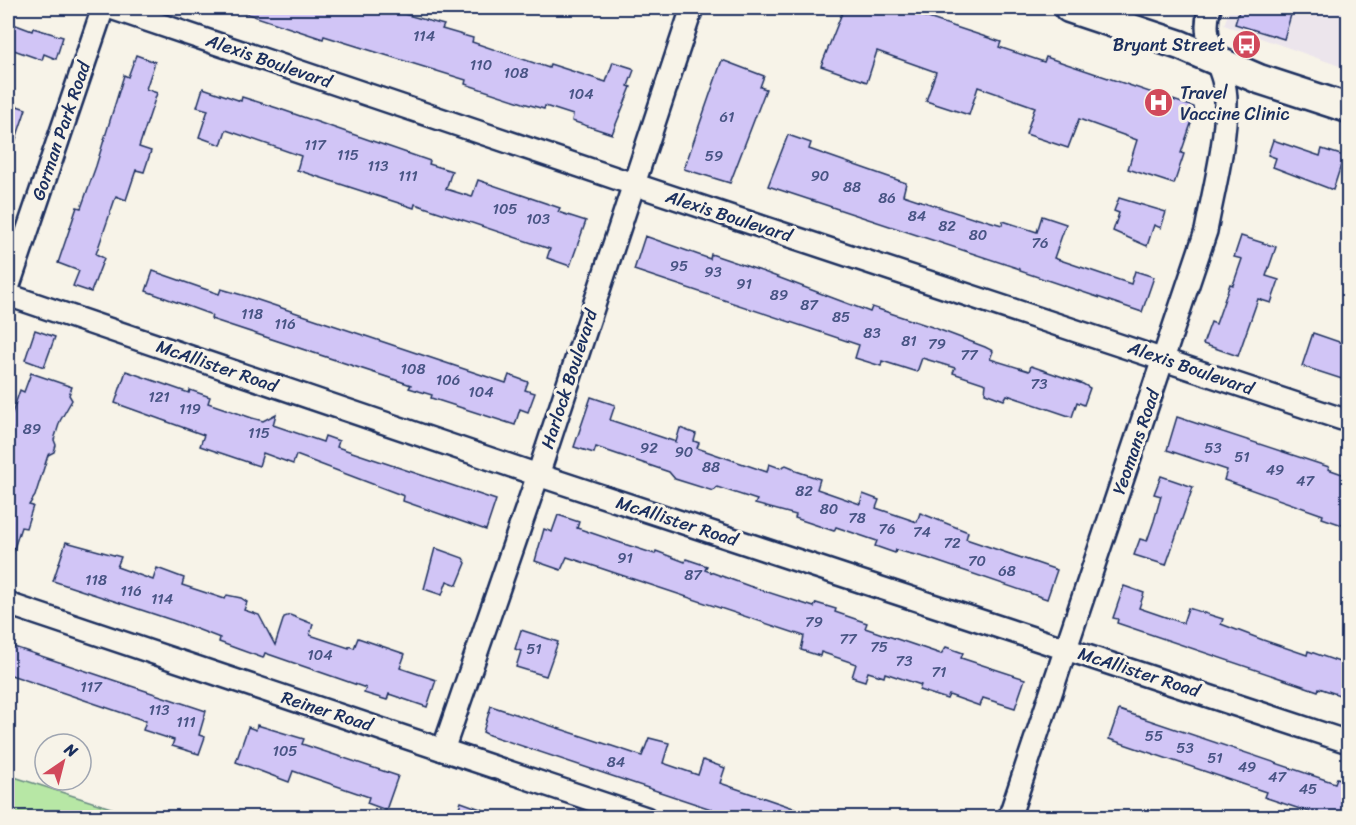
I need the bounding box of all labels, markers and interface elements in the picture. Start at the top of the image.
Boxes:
house number: 114 [413,23,435,49]
street label: Alexis Boulevard [201,24,338,98]
place label: Bryant Street [1113,29,1225,61]
bus stop icon: Bryant Street [1230,29,1262,61]
house number: 110 [470,52,492,78]
street label: Gorman Park Road [22,56,100,205]
house number: 108 [504,60,528,86]
place label: Travel Vaccine Clinic [1180,77,1290,130]
house number: 104 [568,81,594,107]
hospital icon: Travel Vaccine Clinic [1143,87,1175,119]
house number: 61 [720,104,734,130]
house number: 117 [304,132,327,158]
house number: 115 [337,142,359,168]
house number: 59 [705,143,723,169]
house number: 113 [367,153,389,179]
house number: 111 [398,163,418,189]
house number: 90 [811,163,829,189]
house number: 88 [843,174,861,200]
street label: Alexis Boulevard [661,180,798,252]
house number: 86 [878,185,896,211]
house number: 105 [492,196,518,222]
house number: 84 [908,203,926,229]
house number: 103 [526,206,550,232]
house number: 82 [938,213,956,239]
house number: 80 [969,222,987,248]
house number: 76 [1031,230,1049,256]
house number: 95 [670,253,688,279]
house number: 93 [704,259,722,285]
house number: 91 [736,271,752,297]
house number: 89 [770,282,788,308]
house number: 87 [800,292,819,318]
house number: 118 [241,301,263,327]
street label: Harlock Boulevard [531,304,607,453]
house number: 85 [832,304,850,330]
house number: 116 [274,311,296,337]
house number: 83 [863,320,881,346]
house number: 81 [901,328,917,354]
street label: McAllister Road [152,330,283,402]
house number: 79 [928,331,946,357]
street label: Alexis Boulevard [1123,331,1260,405]
house number: 77 [960,342,979,368]
house number: 108 [401,356,425,382]
house number: 106 [436,367,460,393]
house number: 73 [1031,371,1047,397]
house number: 104 [468,379,494,405]
house number: 121 [148,384,170,410]
street label: Yeomans Road [1103,384,1169,499]
house number: 119 [179,396,201,422]
house number: 89 [23,416,41,442]
house number: 115 [248,420,270,446]
house number: 92 [640,435,658,461]
house number: 53 [1204,435,1222,461]
house number: 90 [675,439,693,465]
house number: 51 [1234,444,1250,470]
house number: 88 [702,454,720,480]
house number: 49 [1266,457,1284,483]
house number: 47 [1296,468,1315,494]
house number: 82 [795,478,813,504]
street label: McAllister Road [612,486,744,556]
house number: 80 [820,496,838,522]
house number: 78 [848,505,866,531]
house number: 76 [878,516,896,542]
house number: 74 [913,519,931,545]
house number: 72 [943,530,961,556]
house number: 91 [617,545,633,571]
house number: 70 [968,548,986,574]
house number: 68 [998,558,1016,584]
house number: 87 [684,562,703,588]
house number: 118 [85,567,107,593]
house number: 116 [120,578,142,604]
house number: 114 [151,586,173,612]
house number: 79 [805,609,823,635]
house number: 77 [839,626,858,652]
house number: 75 [870,634,888,660]
house number: 51 [526,636,542,662]
street label: McAllister Road [1074,637,1206,707]
house number: 104 [307,642,333,668]
house number: 73 [896,648,912,674]
house number: 71 [931,659,947,685]
house number: 117 [80,674,103,700]
street label: Reiner Road [277,681,378,741]
house number: 113 [148,697,170,723]
house number: 111 [176,709,196,735]
house number: 55 [1145,723,1163,749]
north arrow [33,732,93,792]
text: N [58,734,85,766]
house number: 53 [1176,735,1194,761]
house number: 105 [272,738,298,764]
house number: 51 [1207,745,1223,771]
house number: 84 [607,749,625,775]
house number: 49 [1238,754,1256,780]
house number: 47 [1268,764,1287,790]
house number: 45 [1299,776,1317,802]

